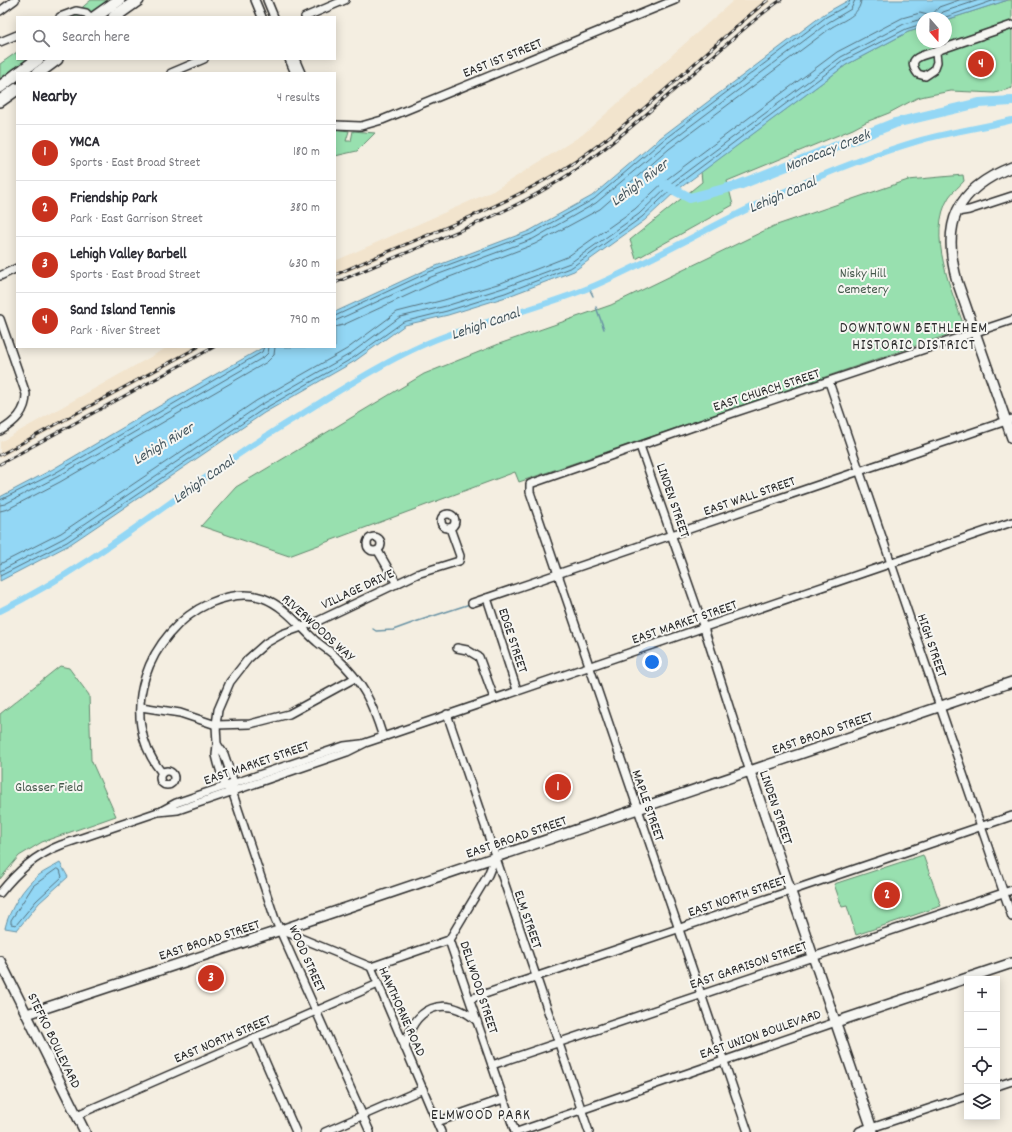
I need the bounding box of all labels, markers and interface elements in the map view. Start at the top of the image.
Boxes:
north arrow [916,12,952,48]
search box [16,16,336,60]
icon: search [30,27,52,49]
text: Search here [62,27,130,49]
street label: EAST 1ST STREET [460,34,546,84]
pin: 4 [968,49,994,79]
text: Nearby [32,86,76,110]
text: 4 results [277,89,320,108]
water label: Monocacy Creek [782,124,875,179]
text: YMCA [70,132,100,154]
text: 1 [44,143,46,162]
text: 180 m [293,143,320,162]
text: Sports · East Broad Street [70,154,200,173]
water label: Lehigh River [607,154,675,213]
water label: Lehigh Canal [746,171,821,220]
text: Friendship Park [70,188,157,210]
text: 2 [42,199,48,218]
text: 380 m [290,199,320,218]
text: Park · East Garrison Street [70,210,203,229]
text: Lehigh Valley Barbell [70,244,187,266]
text: 3 [42,255,48,274]
text: 630 m [289,255,320,274]
park label: Nisky Hill Cemetery [837,264,889,300]
text: Sports · East Broad Street [70,266,200,285]
text: Sand Island Tennis [70,300,176,322]
water label: Lehigh Canal [448,302,524,347]
text: 4 [42,311,48,330]
text: 790 m [290,311,320,330]
district label: DOWNTOWN BETHLEHEM HISTORIC DISTRICT [840,318,988,357]
text: Park · River Street [70,322,160,341]
street label: EAST CHURCH STREET [711,364,823,418]
water label: Lehigh River [129,417,200,472]
water label: Lehigh Canal [169,450,241,510]
street label: LINDEN STREET [650,461,694,541]
street label: EAST WALL STREET [701,472,799,522]
street label: VILLAGE DRIVE [318,564,398,615]
street label: RIVERWOODS WAY [277,590,359,667]
street label: EAST MARKET STREET [629,595,740,650]
street label: EDGE STREET [492,606,532,676]
street label: HIGH STREET [911,611,951,680]
your location [642,652,662,672]
street label: EAST BROAD STREET [770,707,876,761]
street label: EAST MARKET STREET [201,736,312,791]
street label: MAPLE STREET [626,767,669,844]
street label: LINDEN STREET [753,768,797,848]
pin: 1 [545,772,571,802]
park label: Glasser Field [15,778,83,798]
street label: EAST BROAD STREET [464,811,570,865]
street label: EAST NORTH STREET [685,870,790,923]
pin: 2 [874,880,900,910]
street label: ELM STREET [508,888,547,952]
street label: EAST BROAD STREET [156,915,263,967]
street label: WOOD STREET [283,922,330,996]
street label: EAST GARRISON STREET [687,936,810,995]
street label: DELLWOOD STREET [454,939,503,1037]
pin: 3 [198,963,224,993]
street label: HAWTHORNE ROAD [372,964,430,1060]
map controls [964,976,1000,1120]
button: + [964,976,1000,1012]
street label: STEFKO BOULEVARD [21,990,85,1092]
street label: EAST UNION BOULEVARD [697,1005,824,1065]
street label: EAST NORTH STREET [171,1010,275,1069]
button: − [964,1012,1000,1048]
button: locate [964,1048,1000,1084]
button: layers [964,1084,1000,1120]
district label: ELMWOOD PARK [431,1105,531,1127]

